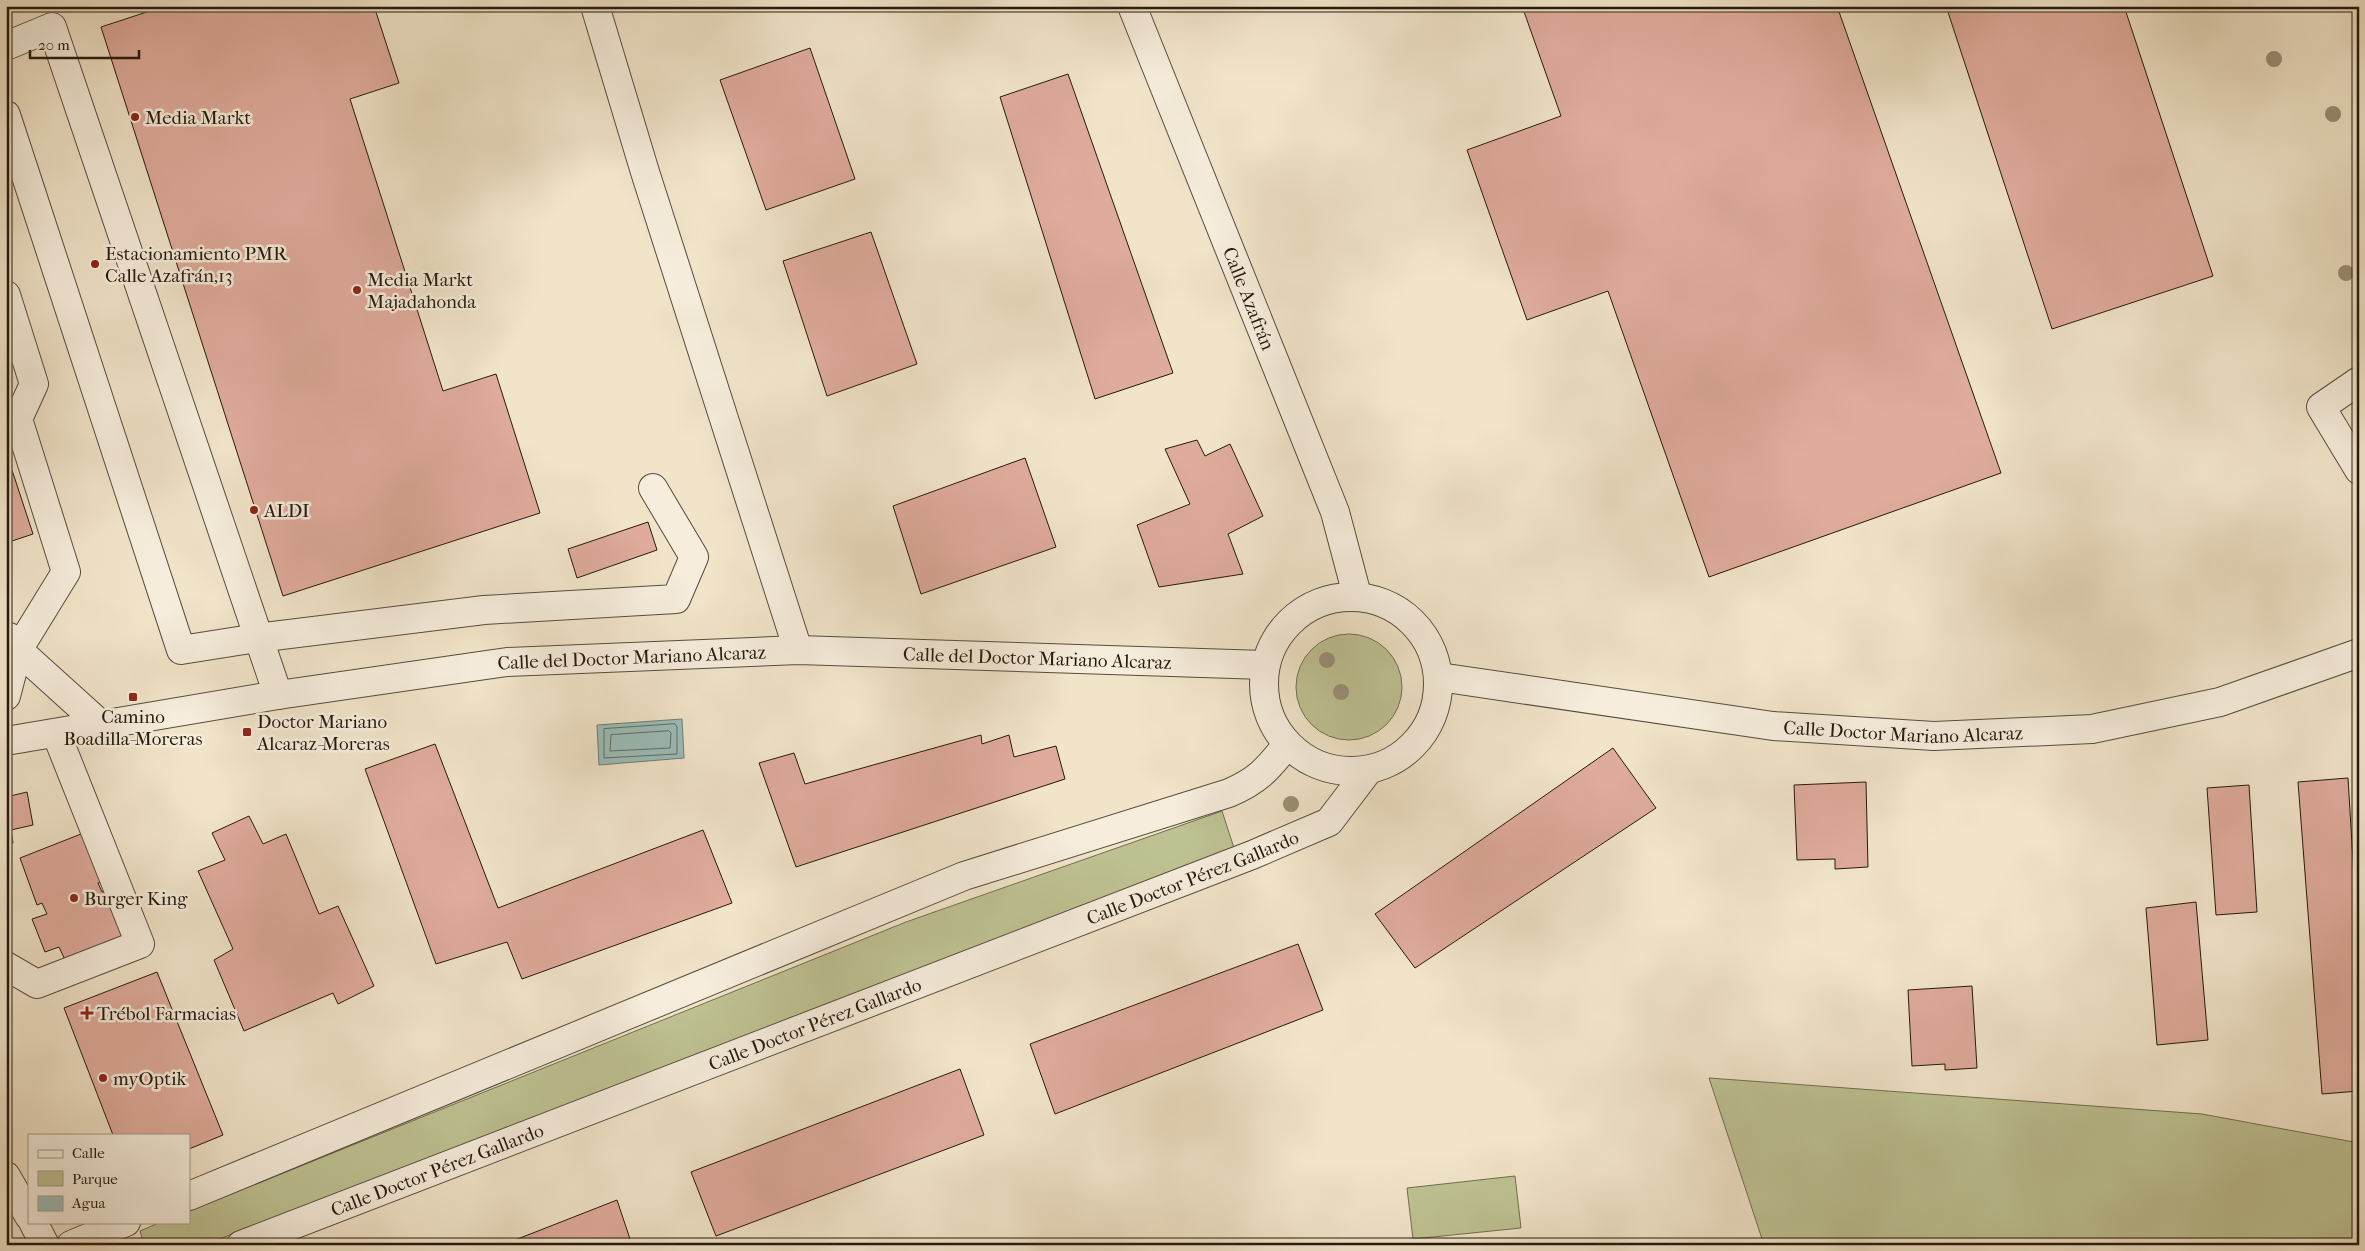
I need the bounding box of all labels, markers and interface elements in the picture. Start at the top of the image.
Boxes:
scale bar [30,28,139,60]
text: 20 m [38,36,70,54]
place label: Media Markt [145,107,251,129]
marker: Media Markt [129,111,141,123]
place label: Estacionamiento PMR Calle Azafrán,13 [105,243,288,287]
street label: Calle Azafrán [1218,244,1279,353]
marker: Estacionamiento PMR Calle Azafrán,13 [89,258,101,270]
place label: Media Markt Majadahonda [367,269,476,313]
marker: Media Markt Majadahonda [351,284,363,296]
place label: ALDI [263,500,309,522]
marker: ALDI [248,504,260,516]
street label: Calle del Doctor Mariano Alcaraz [496,641,766,675]
street label: Calle del Doctor Mariano Alcaraz [903,643,1172,674]
marker: Camino Boadilla-Moreras [127,691,139,703]
place label: Camino Boadilla-Moreras [64,706,202,750]
place label: Doctor Mariano Alcaraz-Moreras [256,711,390,755]
street label: Calle Doctor Mariano Alcaraz [1783,717,2023,748]
marker: Doctor Mariano Alcaraz-Moreras [241,726,253,738]
street label: Calle Doctor Pérez Gallardo [1084,826,1303,930]
place label: Burger King [84,888,188,910]
marker: Burger King [68,892,80,904]
street label: Calle Doctor Pérez Gallardo [706,973,925,1076]
place label: Trébol Farmacias [97,1003,236,1025]
marker: Trébol Farmacias [81,1007,93,1019]
place label: myOptik [113,1068,187,1090]
marker: myOptik [97,1072,109,1084]
street label: Calle Doctor Pérez Gallardo [328,1119,547,1221]
legend [28,1134,190,1224]
text: Calle [72,1144,105,1162]
text: Parque [72,1170,118,1188]
text: Agua [71,1194,106,1212]

